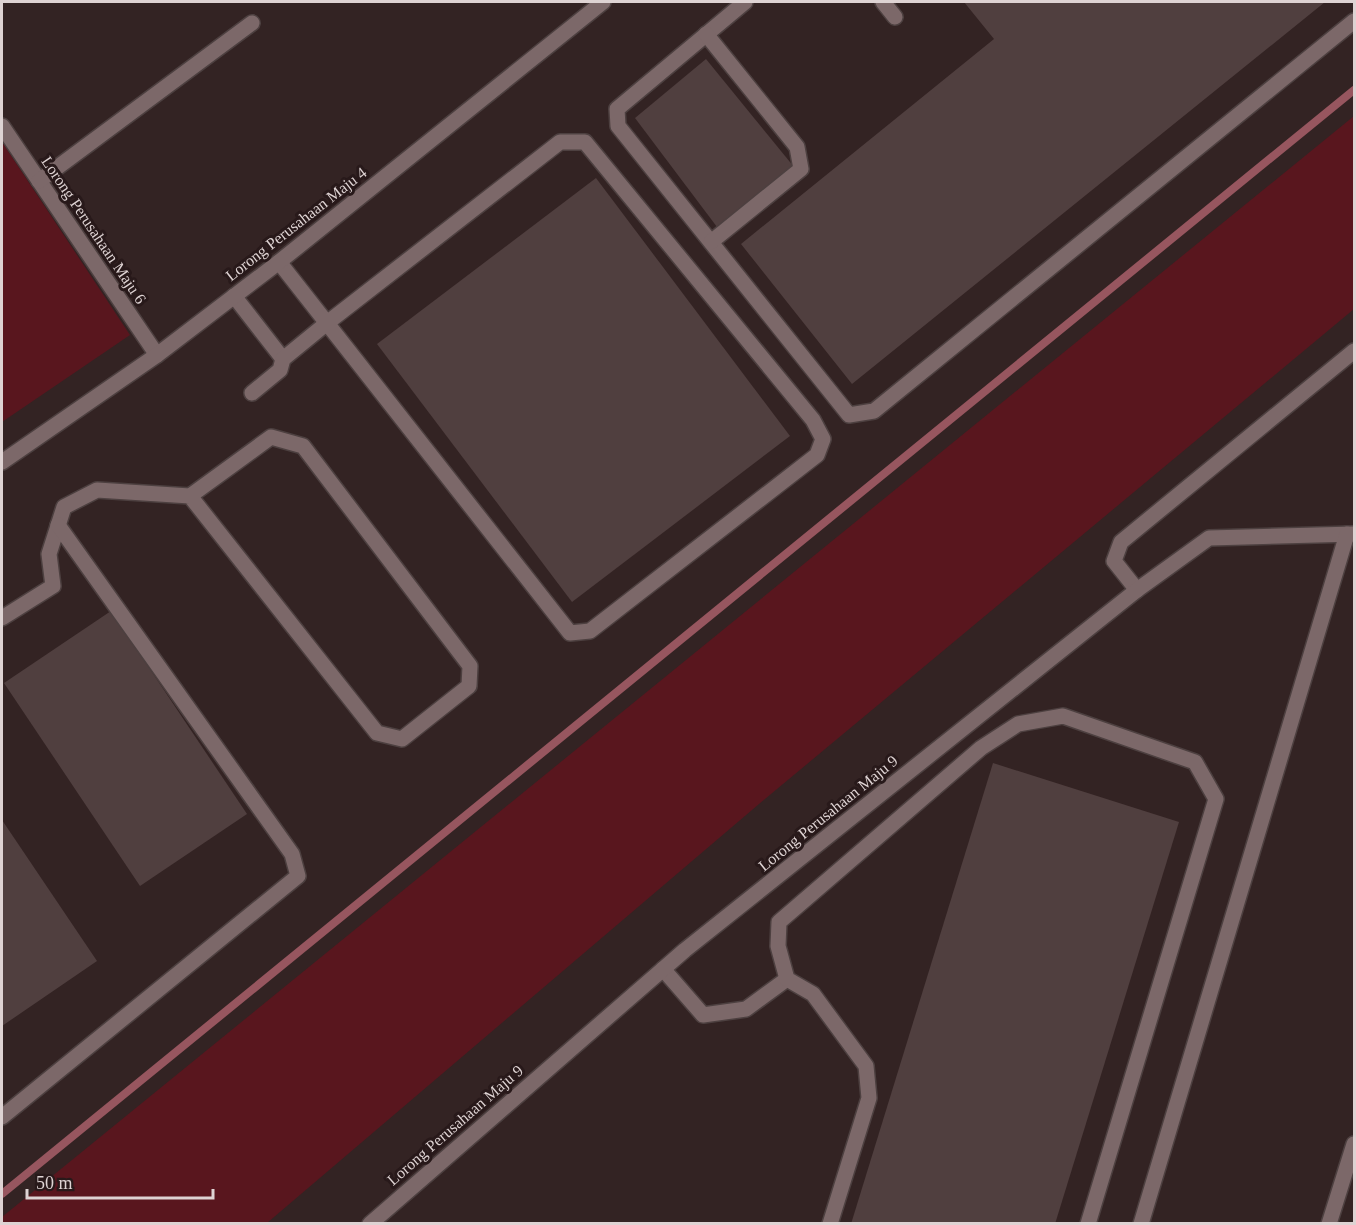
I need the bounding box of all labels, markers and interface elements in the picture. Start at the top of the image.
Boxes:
street label: Lorong Perusahaan Maju 6 [38,153,150,307]
street label: Lorong Perusahaan Maju 4 [222,164,370,285]
street label: Lorong Perusahaan Maju 9 [755,752,901,875]
street label: Lorong Perusahaan Maju 9 [384,1062,527,1189]
scale bar [27,1162,213,1200]
text: 50 m [36,1173,73,1193]

